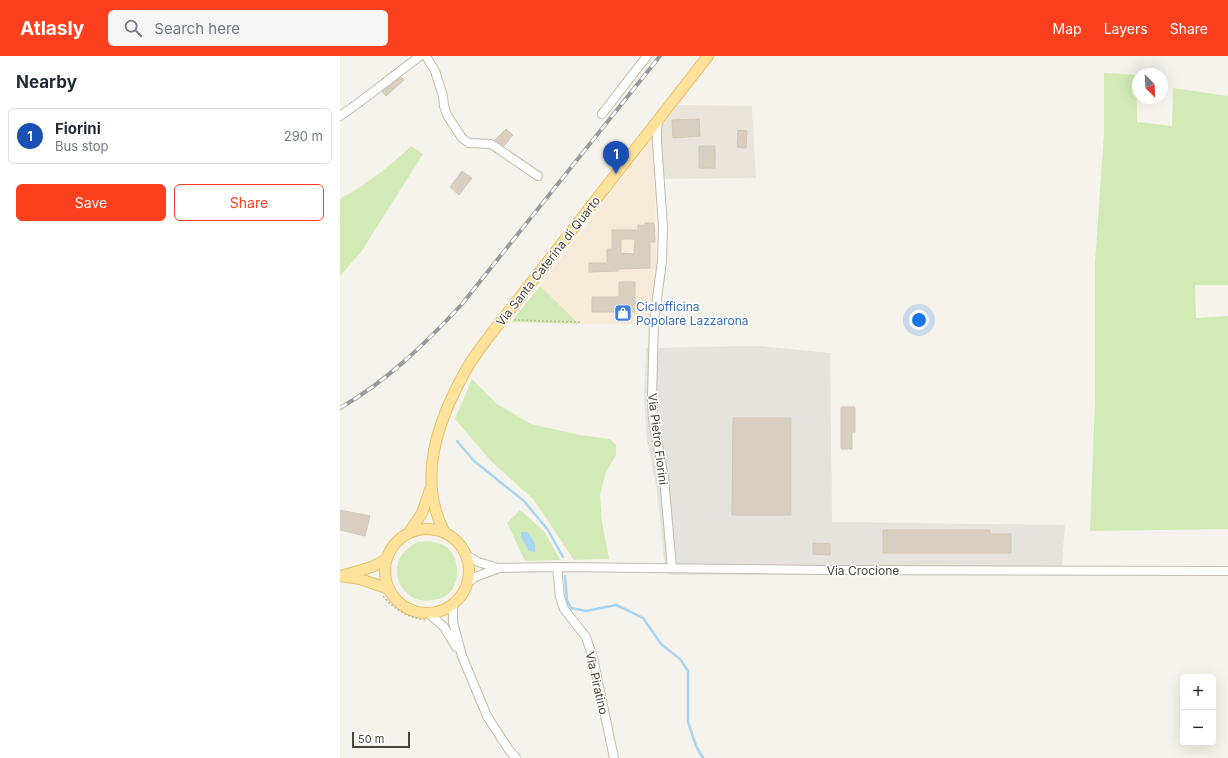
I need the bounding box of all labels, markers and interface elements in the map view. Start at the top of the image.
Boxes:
search box [108,10,388,46]
text: Atlasly [20,17,84,40]
icon: search [122,17,144,39]
text: Search here [154,19,240,38]
text: Map [1053,20,1082,37]
text: Layers [1104,20,1148,37]
text: Share [1170,20,1208,37]
north arrow [1132,68,1168,104]
text: Nearby [16,72,77,92]
text: Fiorini [55,119,101,138]
text: 1 [27,128,33,144]
text: 290 m [284,128,323,144]
text: Bus stop [55,138,108,154]
pin: 1 [603,141,629,174]
button: Save [16,184,166,221]
button: Share [174,184,324,221]
street label: Via Santa Caterina di Quarto [493,193,603,329]
place label: Ciclofficina Popolare Lazzarona [636,299,749,328]
shop icon: Ciclofficina Popolare Lazzarona [613,303,633,323]
your location [909,310,929,330]
street label: Via Pietro Fiorini [645,392,671,486]
street label: Via Crocione [827,563,899,578]
street label: Via Piratino [582,650,612,716]
map controls [1180,674,1216,746]
button: + [1180,674,1216,710]
button: − [1180,710,1216,746]
scale bar [352,730,410,749]
text: 50 m [358,732,384,746]

